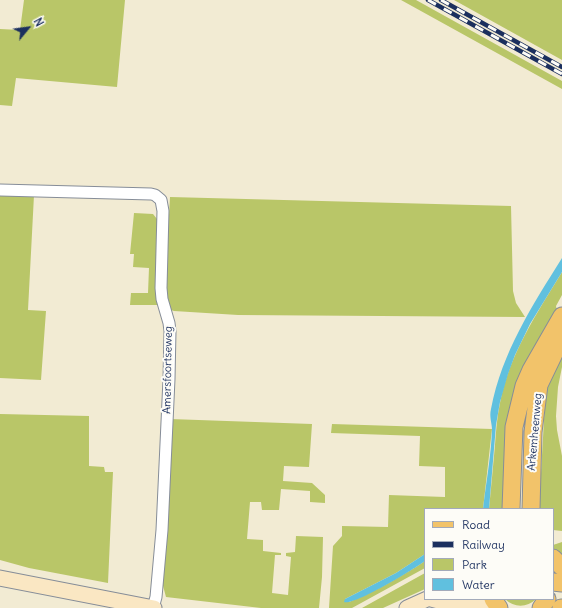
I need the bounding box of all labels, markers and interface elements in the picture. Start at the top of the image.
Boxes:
north arrow [8,8,48,48]
text: N [31,15,46,29]
street label: Amersfoortseweg [161,326,175,414]
street label: Arkemheenweg [525,393,545,471]
legend [424,508,554,600]
text: Road [462,517,490,532]
text: Railway [462,537,505,552]
text: Park [462,557,487,572]
text: Water [462,577,495,592]

